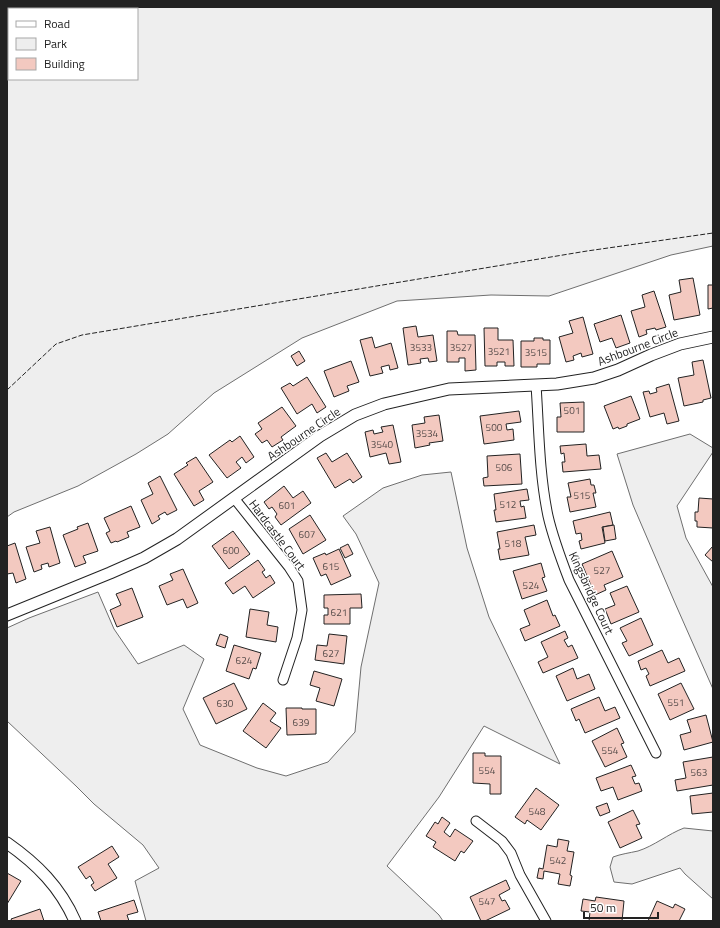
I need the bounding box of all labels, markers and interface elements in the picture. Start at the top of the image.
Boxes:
legend [8,8,138,80]
text: Road [44,14,70,33]
text: Park [44,34,67,53]
text: Building [44,54,85,73]
street label: Ashbourne Circle [595,322,681,371]
house number: 3533 [410,340,432,355]
house number: 3527 [450,340,472,355]
house number: 3521 [488,344,510,359]
house number: 3515 [525,345,548,360]
street label: Ashbourne Circle [263,402,344,465]
house number: 501 [564,403,580,418]
house number: 500 [486,420,503,435]
house number: 3534 [416,426,439,441]
house number: 3540 [371,437,394,452]
house number: 506 [496,460,513,475]
house number: 515 [574,488,591,503]
street label: Hardcastle Court [244,495,311,575]
house number: 512 [500,497,516,512]
house number: 601 [279,498,295,513]
house number: 607 [299,527,315,542]
house number: 518 [505,536,522,551]
house number: 600 [223,543,240,558]
street label: Kingsbridge Court [564,548,619,638]
house number: 615 [323,559,340,574]
house number: 527 [594,563,610,578]
house number: 524 [523,578,540,593]
house number: 621 [331,605,347,620]
house number: 627 [323,646,339,661]
house number: 624 [236,653,253,668]
house number: 551 [668,695,684,710]
house number: 630 [217,696,234,711]
house number: 639 [293,715,310,730]
house number: 554 [602,743,619,758]
house number: 554 [479,763,496,778]
house number: 563 [691,765,707,780]
house number: 548 [529,804,546,819]
house number: 542 [550,853,566,868]
house number: 547 [479,894,495,909]
scale bar [584,894,658,920]
text: 50 m [590,898,616,917]

